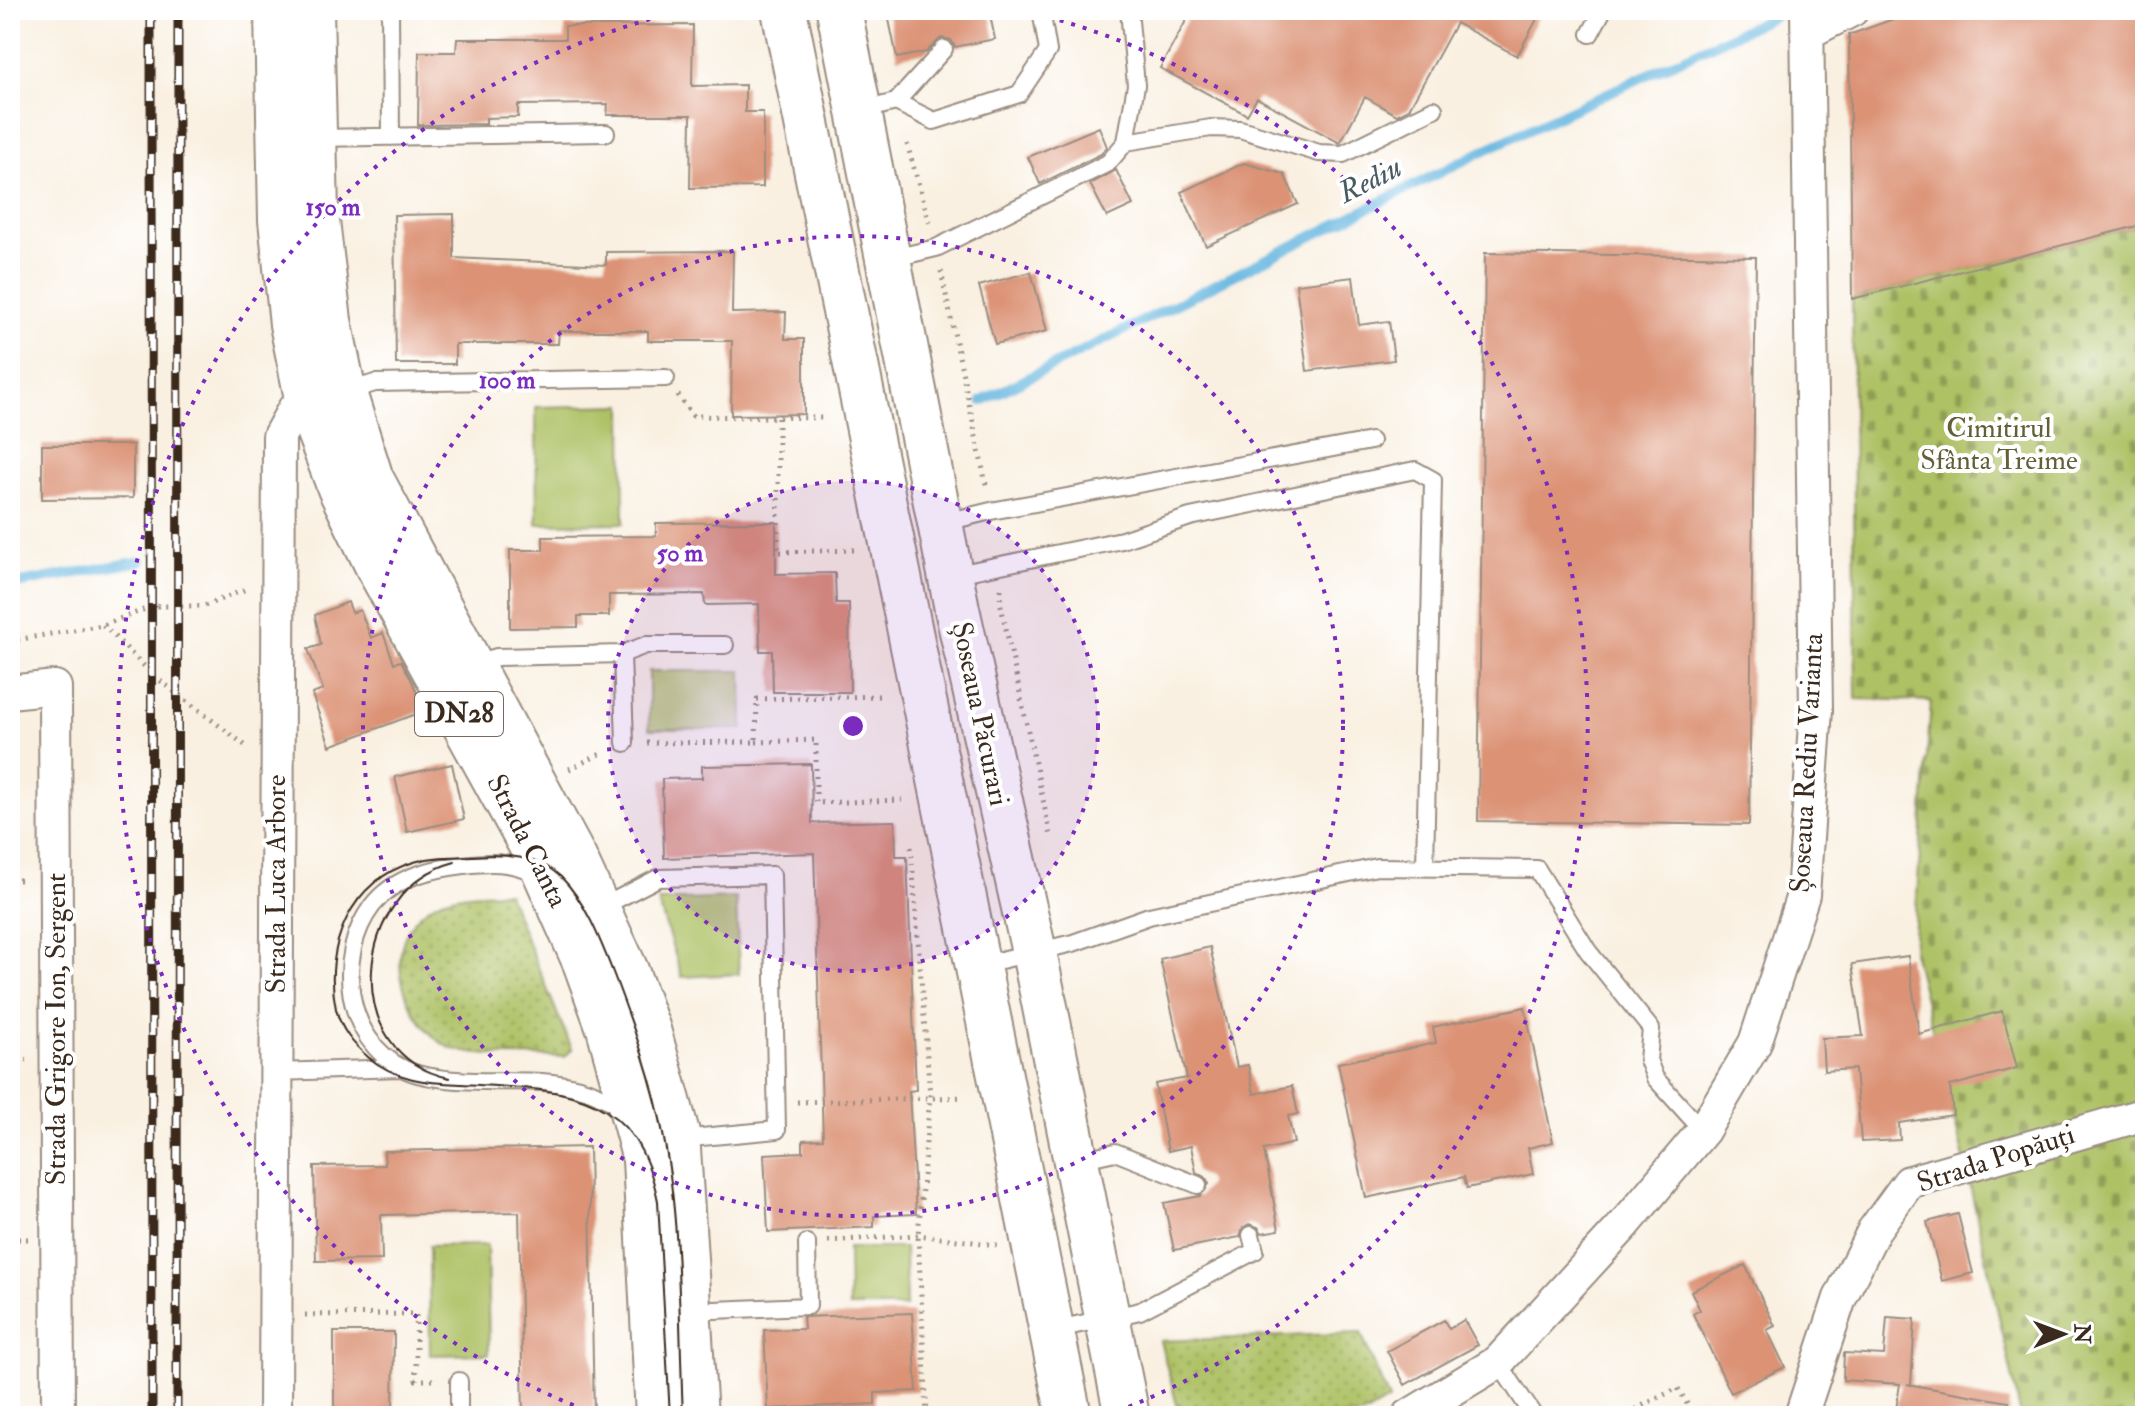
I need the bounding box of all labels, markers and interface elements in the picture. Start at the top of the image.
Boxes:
water label: Rediu [1331,148,1408,212]
text: 150 m [306,192,361,223]
text: 100 m [479,365,536,396]
park label: Cimitirul Sfânta Treime [1920,411,2078,478]
text: 50 m [657,538,704,569]
street label: Șoseaua Păcurari [943,619,1017,809]
street label: Șoseaua Rediu Varianta [1783,632,1831,894]
road number: DN28 [415,692,503,736]
centre of rings [839,712,867,740]
street label: Strada Canta [479,769,576,914]
street label: Strada Luca Arbore [259,774,294,993]
street label: Strada Grigore Ion, Sergent [39,873,74,1185]
street label: Strada Popăuți [1913,1117,2079,1201]
north arrow [2023,1294,2103,1374]
text: N [2068,1323,2096,1344]

